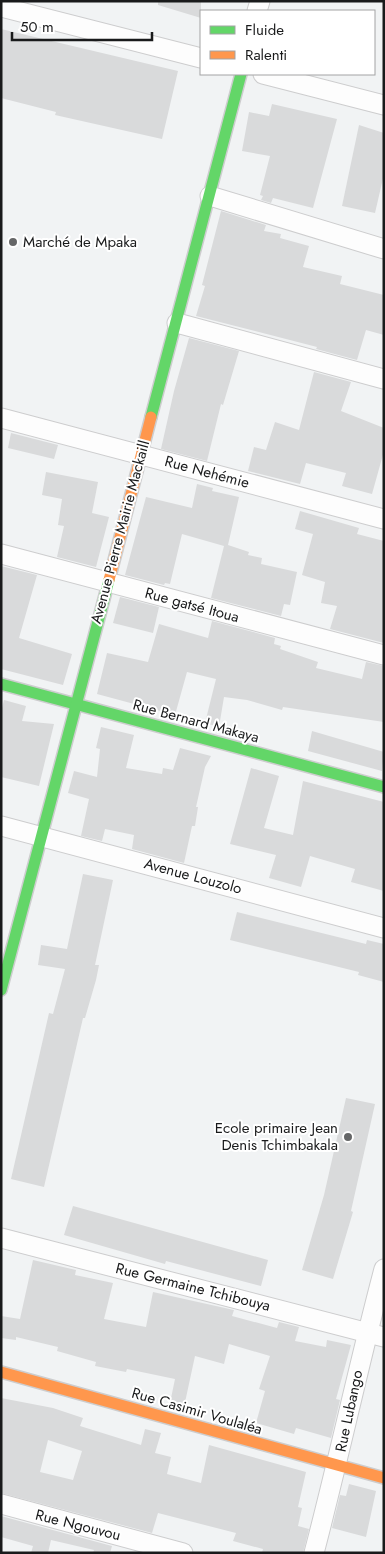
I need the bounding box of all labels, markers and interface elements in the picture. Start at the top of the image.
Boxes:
scale bar [12,10,152,42]
legend [200,10,375,75]
text: 50 m [20,16,54,38]
text: Fluide [245,19,284,41]
text: Ralenti [245,44,287,66]
place label: Marché de Mpaka [23,231,137,253]
marker: Marché de Mpaka [7,236,19,248]
street label: Avenue Pierre Mairie Mackaill [85,438,155,626]
street label: Rue Nehémie [162,450,252,494]
street label: Rue gatsé Itoua [142,582,242,628]
street label: Rue Bernard Makaya [130,694,262,748]
street label: Avenue Louzolo [142,852,244,900]
place label: Ecole primaire Jean Denis Tchimbakala [215,1117,338,1156]
marker: Ecole primaire Jean Denis Tchimbakala [342,1131,354,1143]
street label: Rue Germaine Tchibouya [113,1257,273,1317]
street label: Rue Lubango [330,1368,368,1454]
street label: Rue Casimir Voulaléa [129,1382,265,1440]
street label: Rue Ngouvou [33,1504,123,1546]

